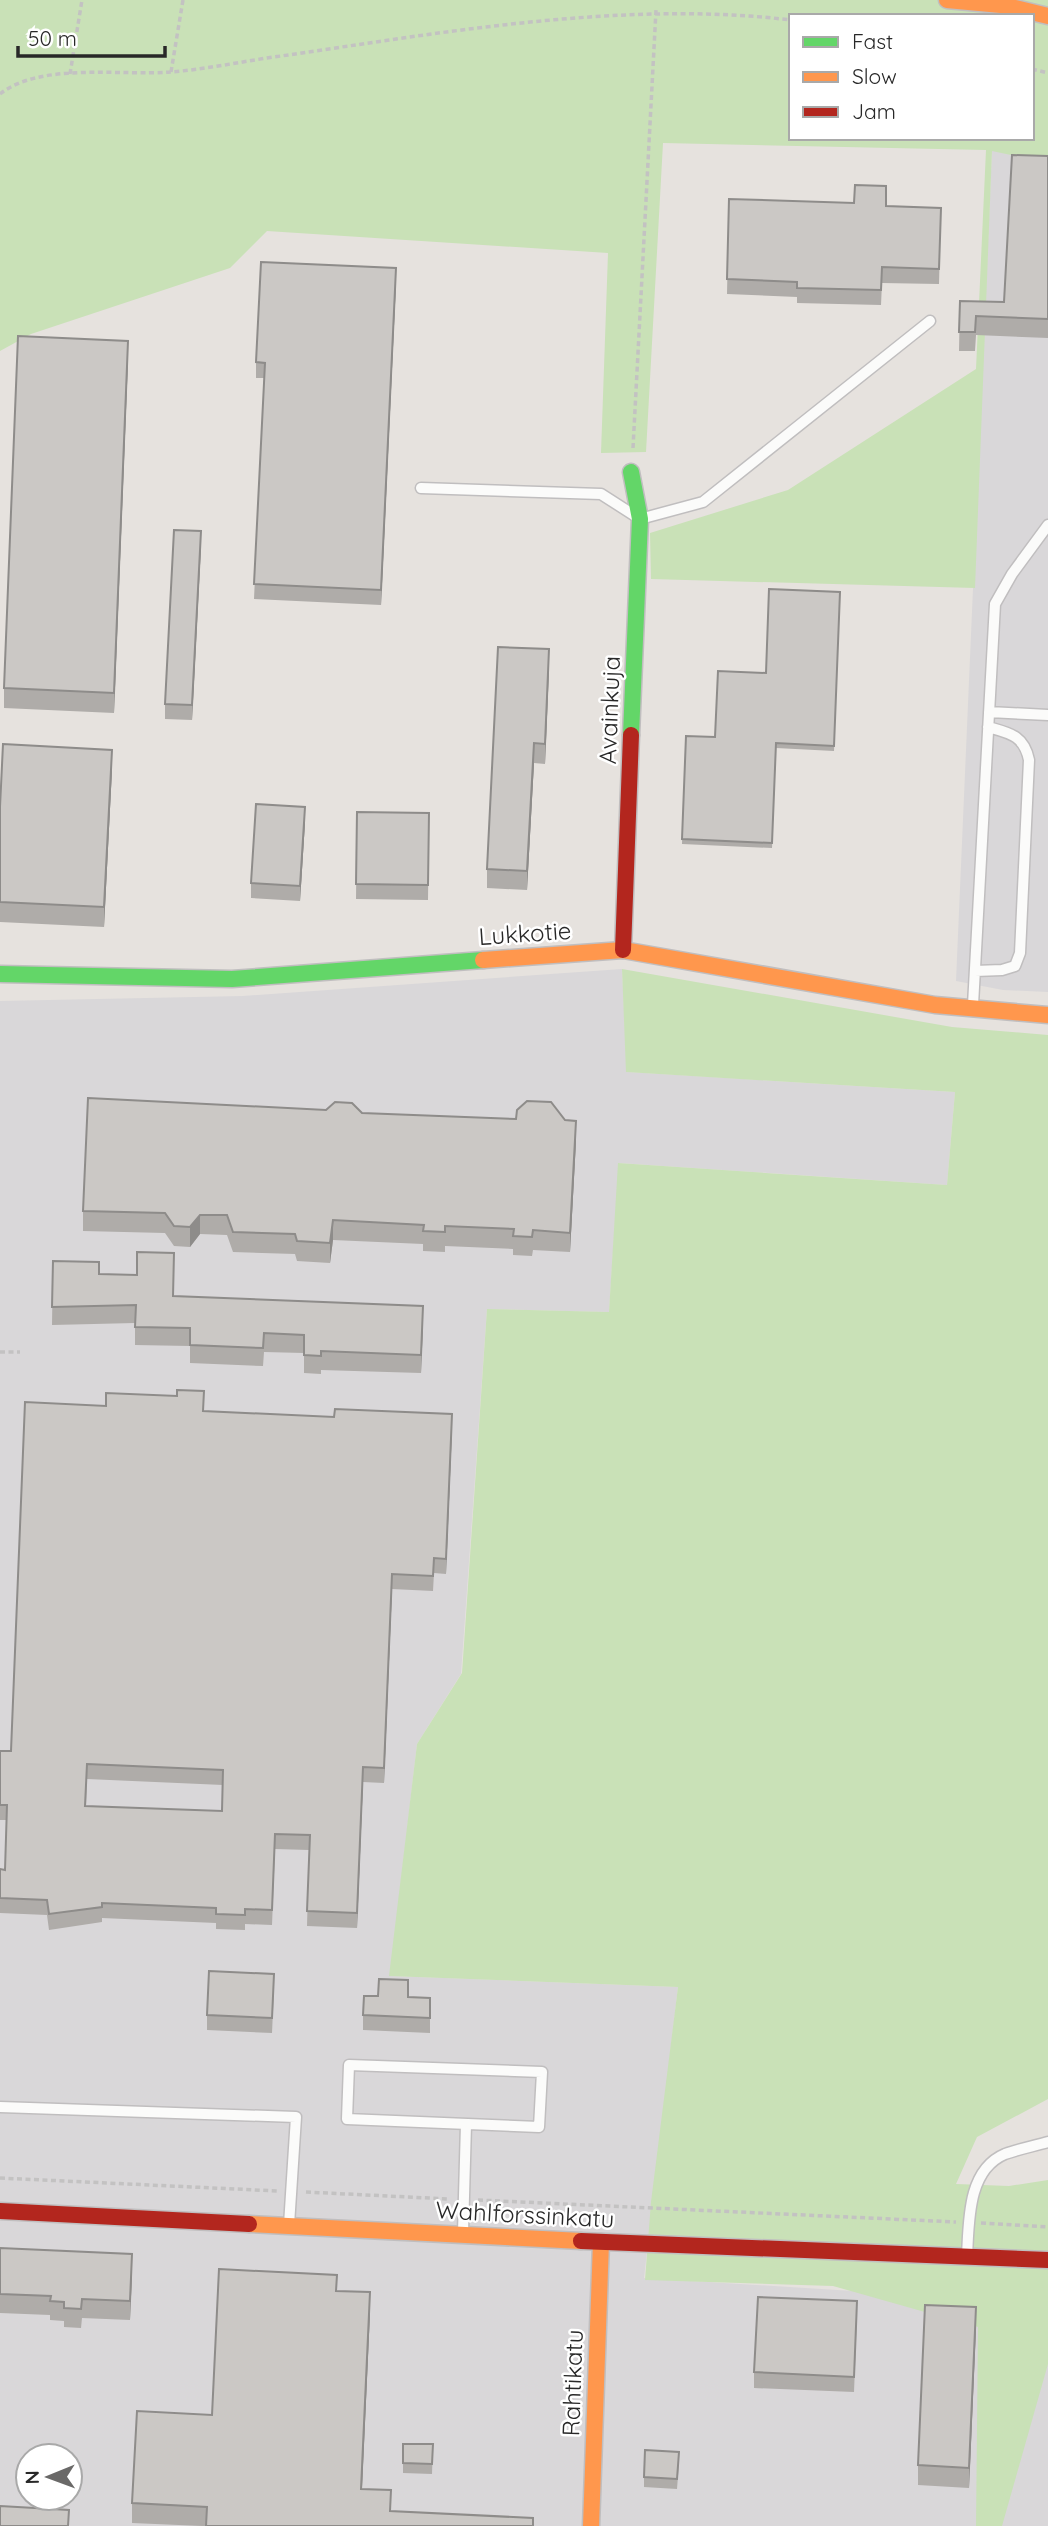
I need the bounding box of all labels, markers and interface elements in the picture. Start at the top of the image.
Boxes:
scale bar [18,14,164,58]
legend [789,14,1034,140]
text: 50 m [28,25,77,51]
text: Fast [852,28,893,54]
text: Slow [852,63,897,89]
text: Jam [852,98,896,124]
street label: Avainkuja [592,655,626,765]
street label: Lukkotie [478,915,572,951]
street label: Wahlforssinkatu [435,2194,615,2234]
street label: Rahtikatu [555,2329,589,2437]
north arrow [14,2442,84,2512]
text: N [20,2470,44,2484]

